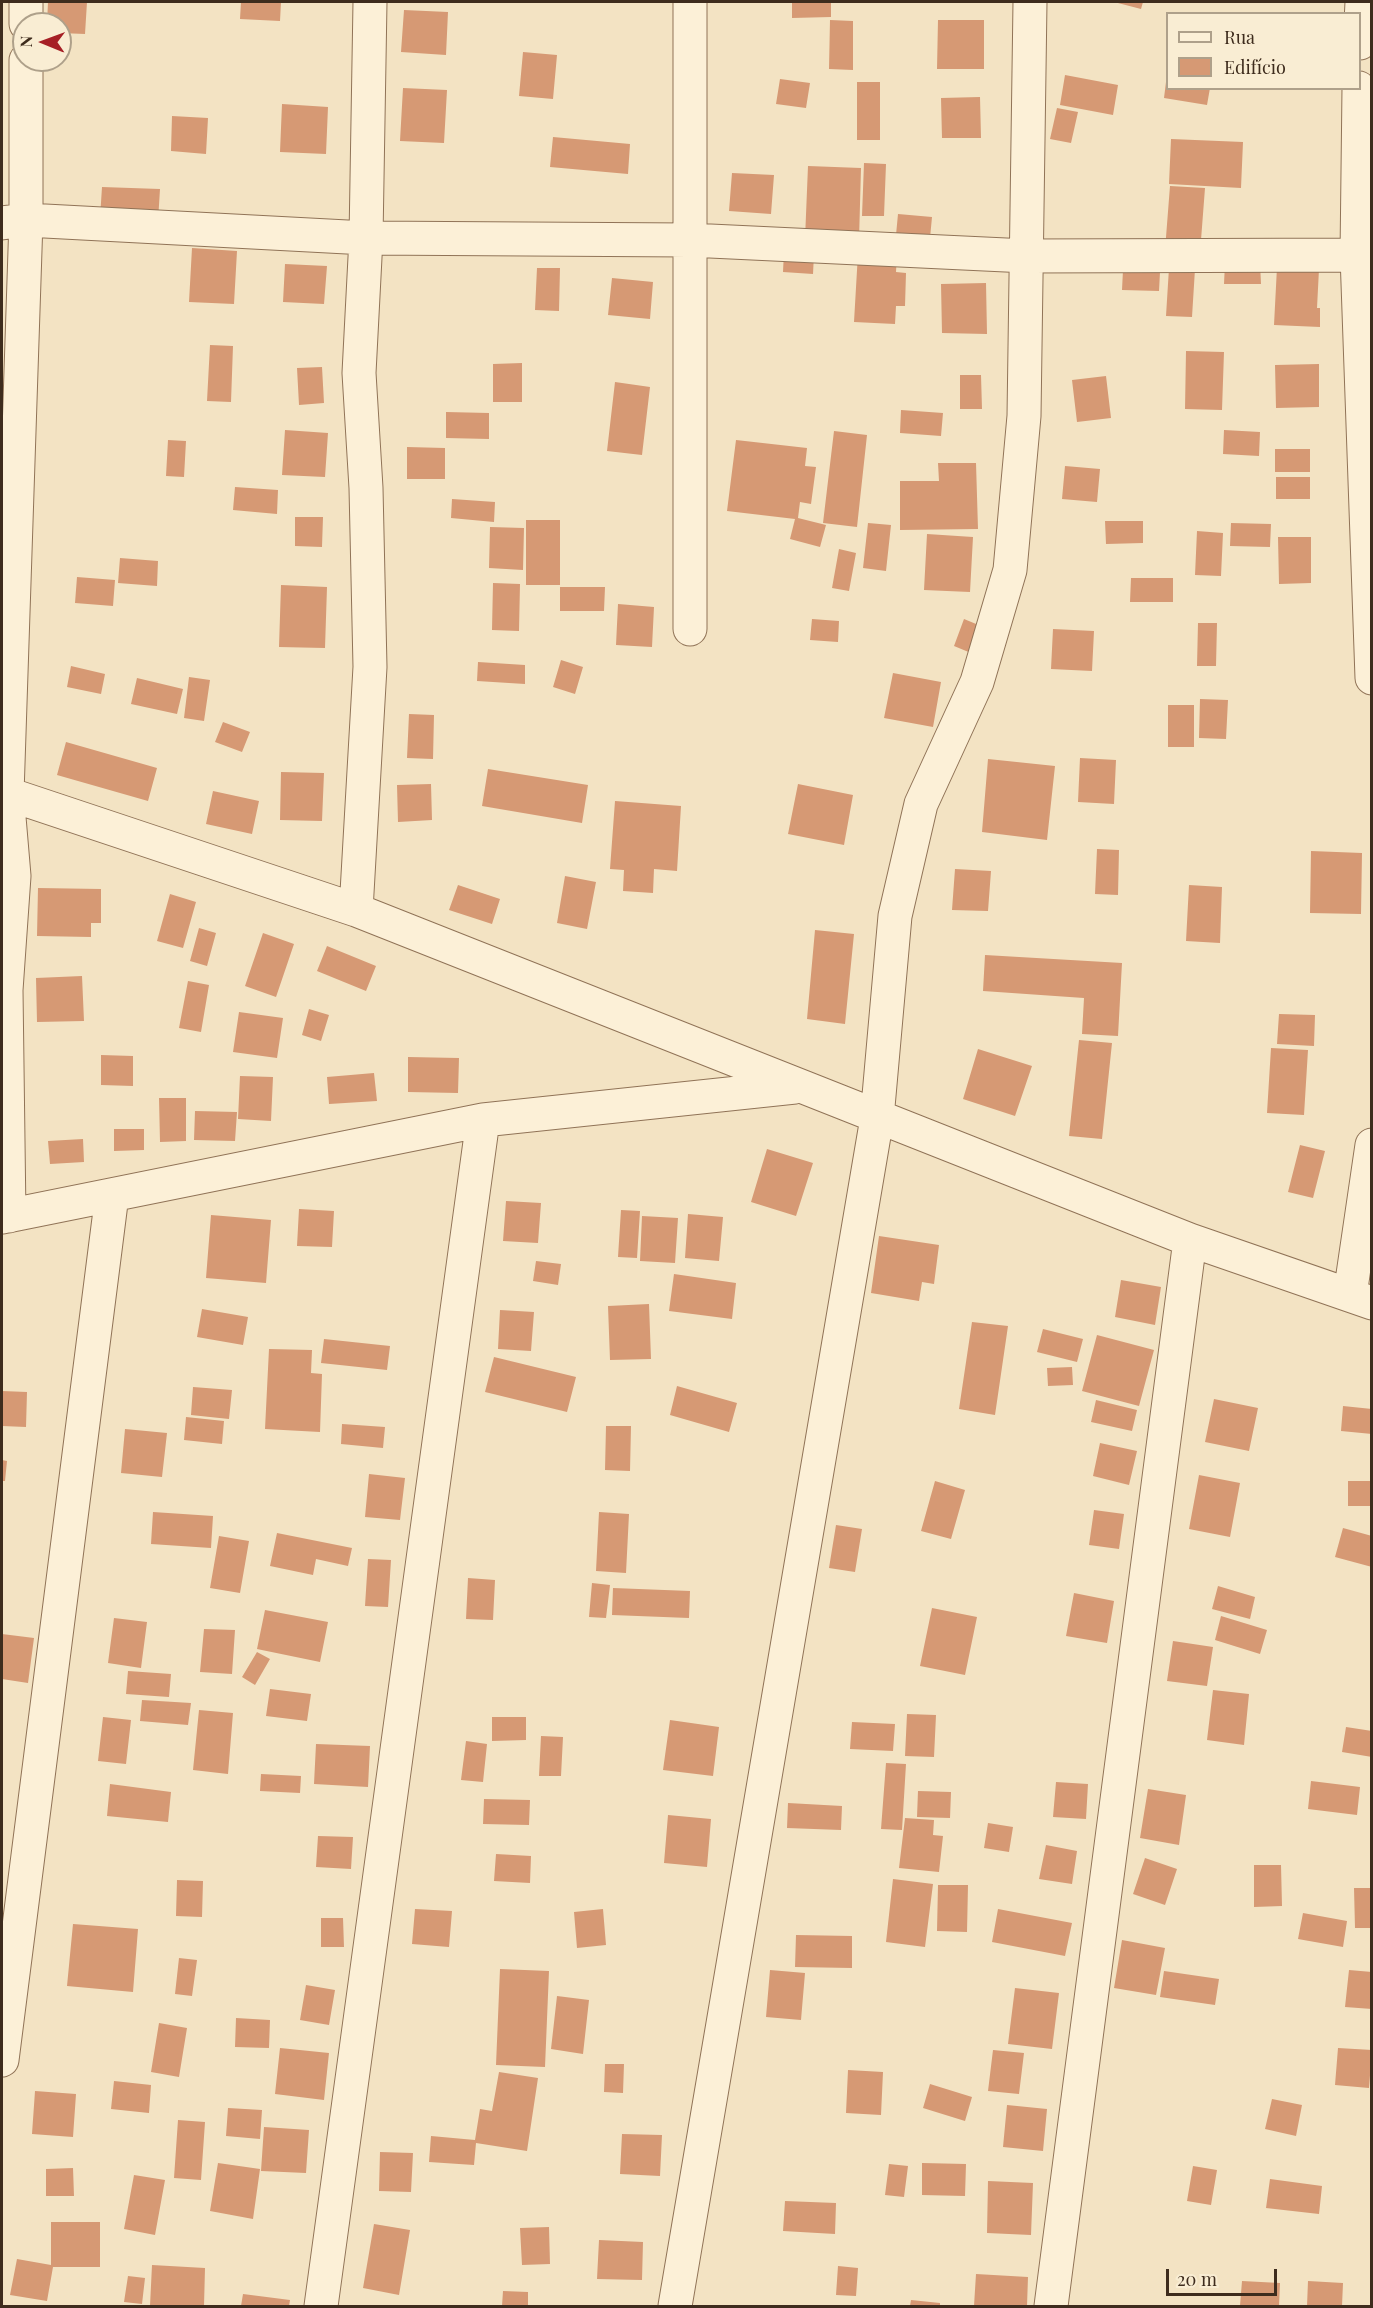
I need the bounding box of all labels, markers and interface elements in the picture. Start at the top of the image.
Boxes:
north arrow [12,12,72,72]
legend [1166,12,1361,90]
text: Rua [1224,25,1255,49]
text: N [15,36,36,48]
text: Edifício [1224,55,1286,79]
scale bar [1169,2257,1280,2295]
text: 20 m [1177,2267,1217,2291]

